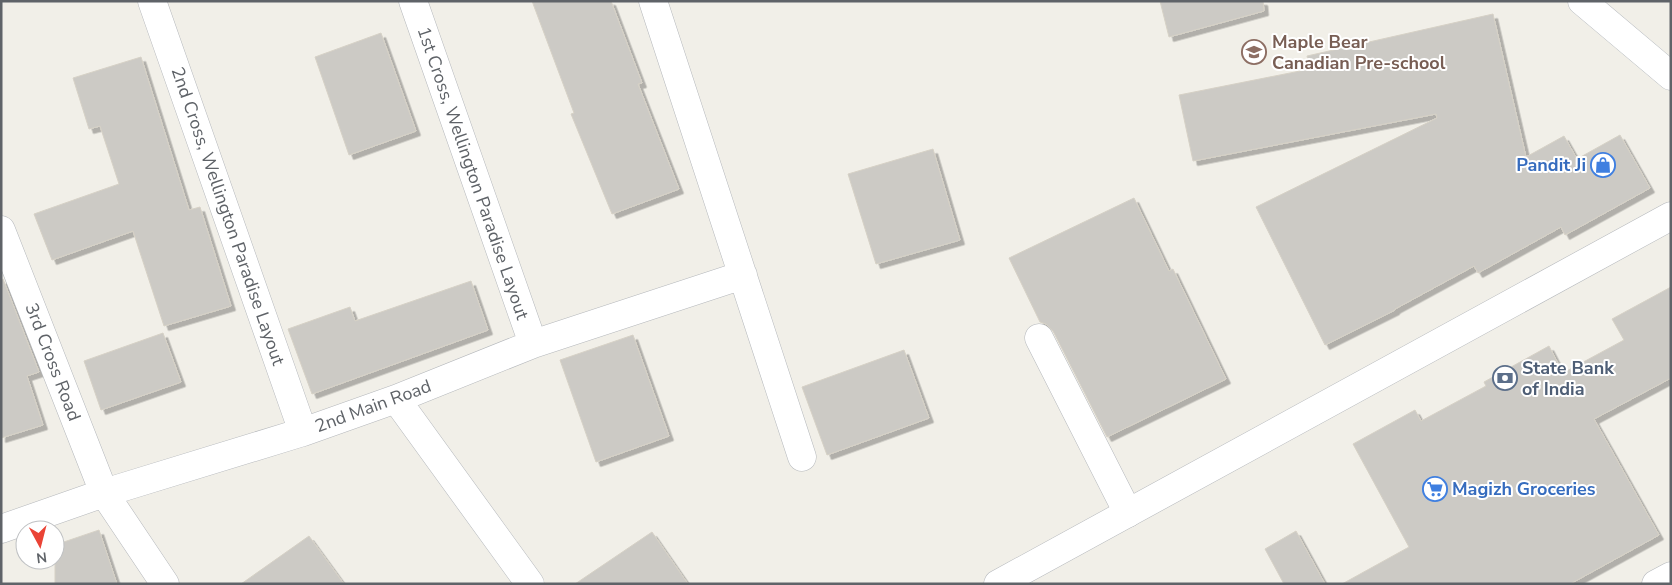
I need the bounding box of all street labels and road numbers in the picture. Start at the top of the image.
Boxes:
street label: 1st Cross, Wellington Paradise Layout [411,23,535,323]
street label: 2nd Cross, Wellington Paradise Layout [166,64,291,369]
street label: 3rd Cross Road [19,300,87,424]
street label: 2nd Main Road [312,374,434,438]

